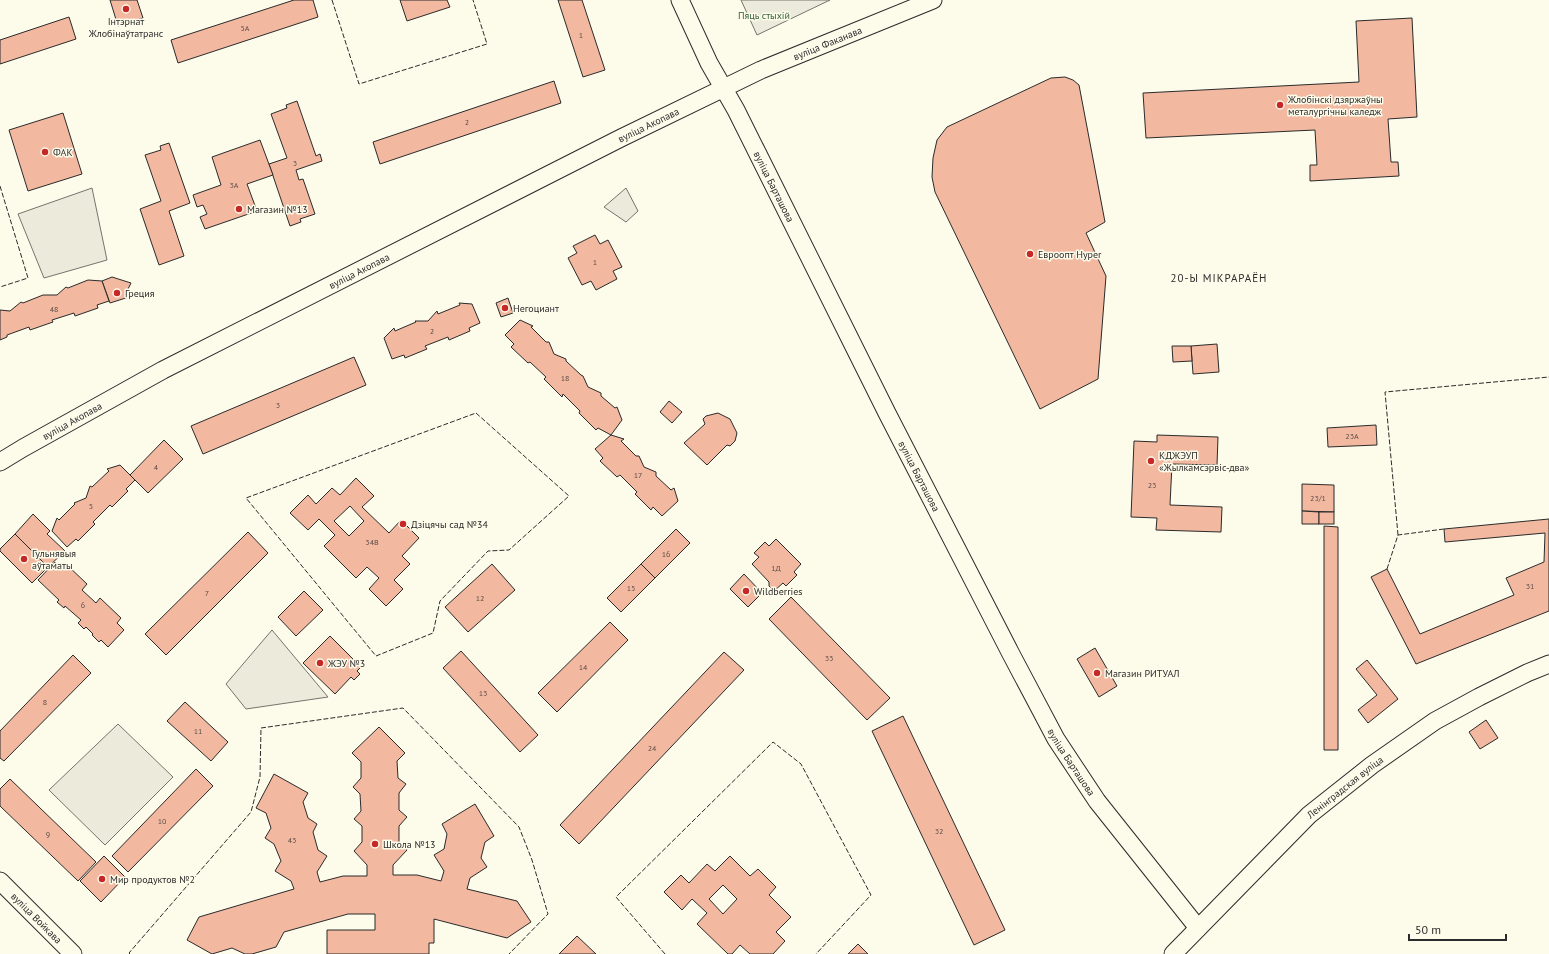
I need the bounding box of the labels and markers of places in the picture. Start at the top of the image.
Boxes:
marker: Інтэрнат Жлобінаўтатранс [121,4,131,14]
place label: Інтэрнат Жлобінаўтатранс [88,15,164,40]
place label: Жлобінскі дзяржаўны металургічны каледж [1287,93,1383,118]
marker: Жлобінскі дзяржаўны металургічны каледж [1275,100,1285,110]
place label: ФАК [53,146,73,159]
marker: ФАК [40,147,50,157]
place label: Магазин №13 [247,203,308,216]
marker: Магазин №13 [234,204,244,214]
place label: Евроопт Hyper [1038,248,1102,261]
marker: Евроопт Hyper [1025,249,1035,259]
place label: Греция [125,287,155,300]
marker: Греция [112,288,122,298]
place label: Негоциант [513,302,559,315]
marker: Негоциант [500,303,510,313]
place label: КДЖЭУП «Жылкамсэрвіс-два» [1159,449,1250,474]
marker: КДЖЭУП «Жылкамсэрвіс-два» [1146,456,1156,466]
place label: Дзіцячы сад №34 [411,518,488,531]
marker: Дзіцячы сад №34 [398,519,408,529]
place label: Гульнявыя аўтаматы [32,547,76,572]
marker: Гульнявыя аўтаматы [19,554,29,564]
place label: Wildberries [754,585,803,598]
marker: Wildberries [741,586,751,596]
place label: ЖЭУ №3 [327,657,365,670]
marker: ЖЭУ №3 [315,658,325,668]
place label: Магазин РИТУАЛ [1105,667,1179,680]
marker: Магазин РИТУАЛ [1092,668,1102,678]
place label: Школа №13 [383,838,436,851]
marker: Школа №13 [370,839,380,849]
place label: Мир продуктов №2 [110,873,195,886]
marker: Мир продуктов №2 [97,874,107,884]

